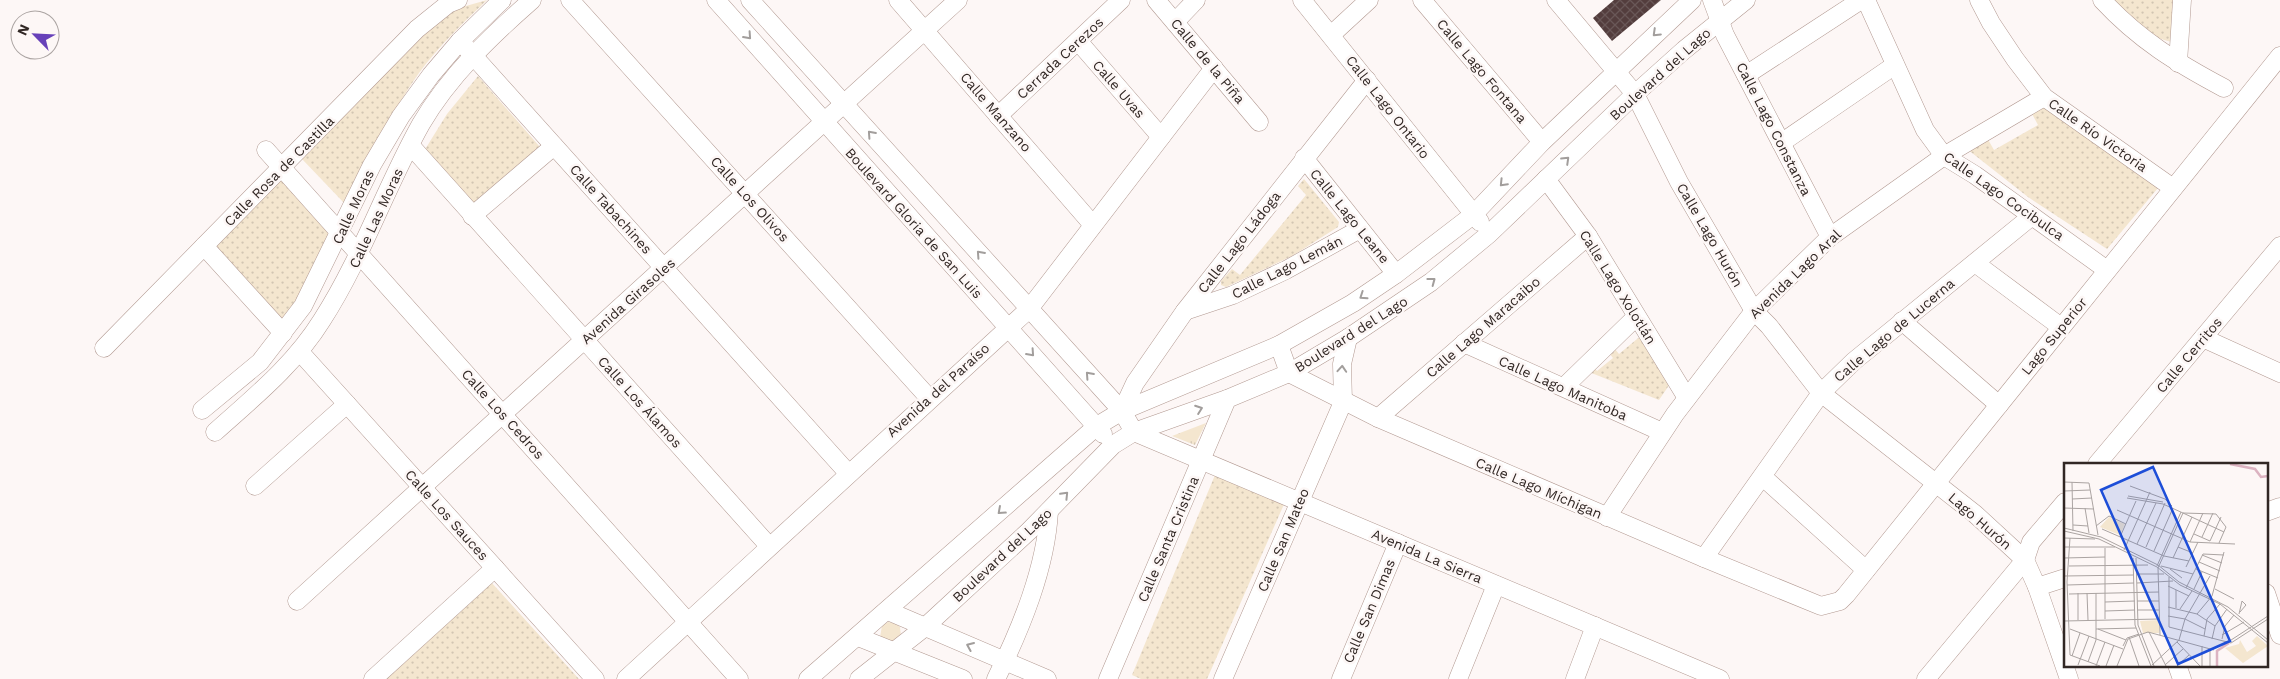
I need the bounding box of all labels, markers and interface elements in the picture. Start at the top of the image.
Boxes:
north arrow [10,10,60,60]
street label: Cerrada Cerezos [1013,14,1107,102]
street label: Calle de la Piña [1168,15,1248,107]
street label: Calle Lago Fontana [1434,16,1530,126]
text: N [14,22,33,38]
street label: Boulevard del Lago [1606,25,1714,123]
one-way arrow [1653,27,1662,36]
one-way arrow [742,31,751,40]
street label: Calle Lago Ontario [1343,52,1433,162]
street label: Calle Uvas [1090,57,1148,121]
street label: Calle Lago Constanza [1733,60,1815,199]
street label: Calle Manzano [957,69,1035,155]
street label: Calle Río Victoria [2046,95,2151,175]
street label: Calle Rosa de Castilla [221,113,337,229]
one-way arrow [868,130,877,139]
street label: Boulevard Gloria de San Luis [842,145,986,301]
street label: Calle Lago Cocibulca [1941,148,2067,244]
street label: Calle Los Olivos [708,153,792,245]
one-way arrow [1560,157,1569,166]
street label: Calle Tabachines [567,161,655,257]
street label: Calle Las Moras [346,165,406,271]
street label: Calle Lago Leane [1307,166,1393,266]
street label: Calle Moras [329,167,377,247]
one-way arrow [1500,178,1509,187]
street label: Calle Lago Hurón [1674,180,1746,290]
street label: Calle Lago Ládoga [1194,188,1284,296]
street label: Avenida Lago Aral [1746,226,1845,322]
street label: Calle Lago Xolotlán [1576,227,1660,347]
street label: Calle Lago Lemán [1229,232,1345,302]
one-way arrow [977,251,986,260]
street label: Avenida Girasoles [578,255,678,347]
street label: Calle Lago Maracaibo [1423,273,1543,381]
street label: Calle Lago de Lucerna [1830,275,1958,385]
one-way arrow [1426,278,1435,286]
one-way arrow [1359,290,1369,299]
street label: Boulevard del Lago [1292,293,1410,375]
street label: Lago Superior [2018,294,2090,378]
street label: Calle Cerritos [2153,314,2225,396]
street label: Avenida del Paraíso [883,340,993,440]
one-way arrow [1025,348,1034,357]
street label: Calle Lago Manitoba [1496,352,1630,424]
street label: Calle Los Álamos [595,353,685,451]
one-way arrow [1336,365,1347,373]
street label: Calle Los Cedros [458,366,548,462]
one-way arrow [1086,371,1095,380]
one-way arrow [1194,405,1203,415]
street label: Calle Lago Míchigan [1473,454,1605,522]
inset map [2064,463,2268,666]
street label: Calle Los Sauces [402,466,492,564]
street label: Calle Santa Cristina [1134,474,1202,604]
street label: Calle San Mateo [1254,486,1312,594]
street label: Lago Hurón [1945,489,2015,553]
one-way arrow [1059,492,1068,501]
street label: Boulevard del Lago [949,505,1055,605]
one-way arrow [997,505,1006,514]
street label: Avenida La Sierra [1369,526,1485,587]
street label: Calle San Dimas [1340,557,1398,665]
one-way arrow [966,642,975,652]

